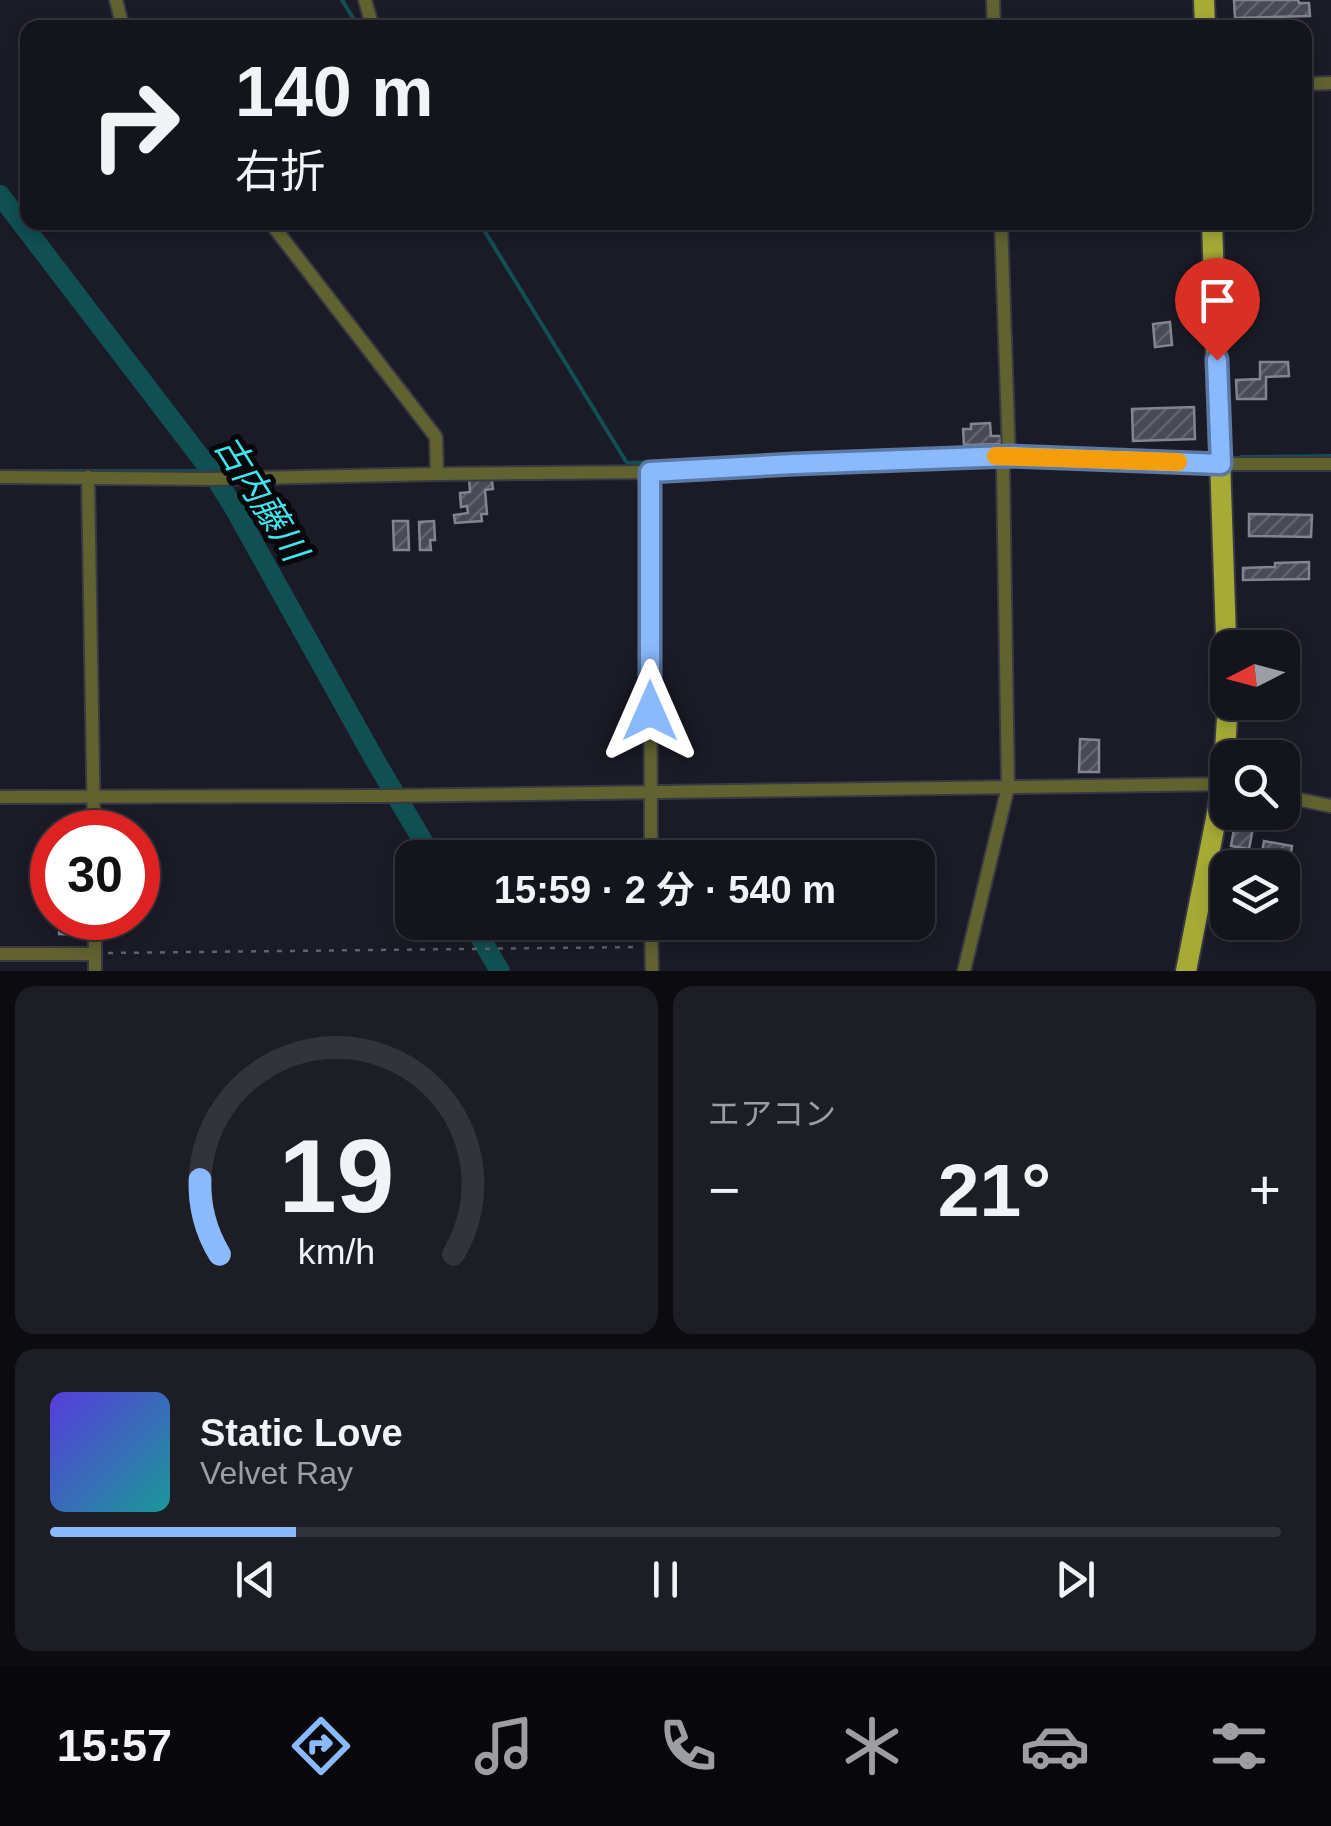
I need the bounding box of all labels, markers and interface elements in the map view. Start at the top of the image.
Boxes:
text: 140 m [235,53,433,131]
icon: right [70,60,200,190]
text: 右折 [235,146,325,197]
pin [1175,258,1260,361]
icon: arrive [1190,273,1245,328]
water label: 古内藤川 [208,428,317,571]
north arrow [1210,630,1300,720]
map controls [1210,630,1300,940]
position arrow [598,659,702,763]
button: search [1210,740,1300,830]
speed limit sign: 30 [30,810,160,940]
button: layers [1210,850,1300,940]
text: 15:59 · 2 分 · 540 m [494,869,836,911]
text: エアコン [708,1096,836,1132]
text: 19 [279,1118,394,1234]
text: 21° [938,1148,1051,1232]
text: − [708,1159,740,1221]
text: + [1249,1159,1281,1221]
text: km/h [298,1232,375,1272]
text: Static Love [200,1412,403,1454]
text: Velvet Ray [200,1455,353,1491]
icon: previous [228,1552,283,1607]
icon: pause [638,1552,693,1607]
icon: next [1048,1552,1103,1607]
icon: directions [286,1711,356,1781]
icon: music [469,1711,539,1781]
icon: phone [653,1711,723,1781]
icon: climate [837,1711,907,1781]
icon: car [1020,1711,1090,1781]
icon: filters [1204,1711,1274,1781]
text: 15:57 [57,1720,172,1771]

